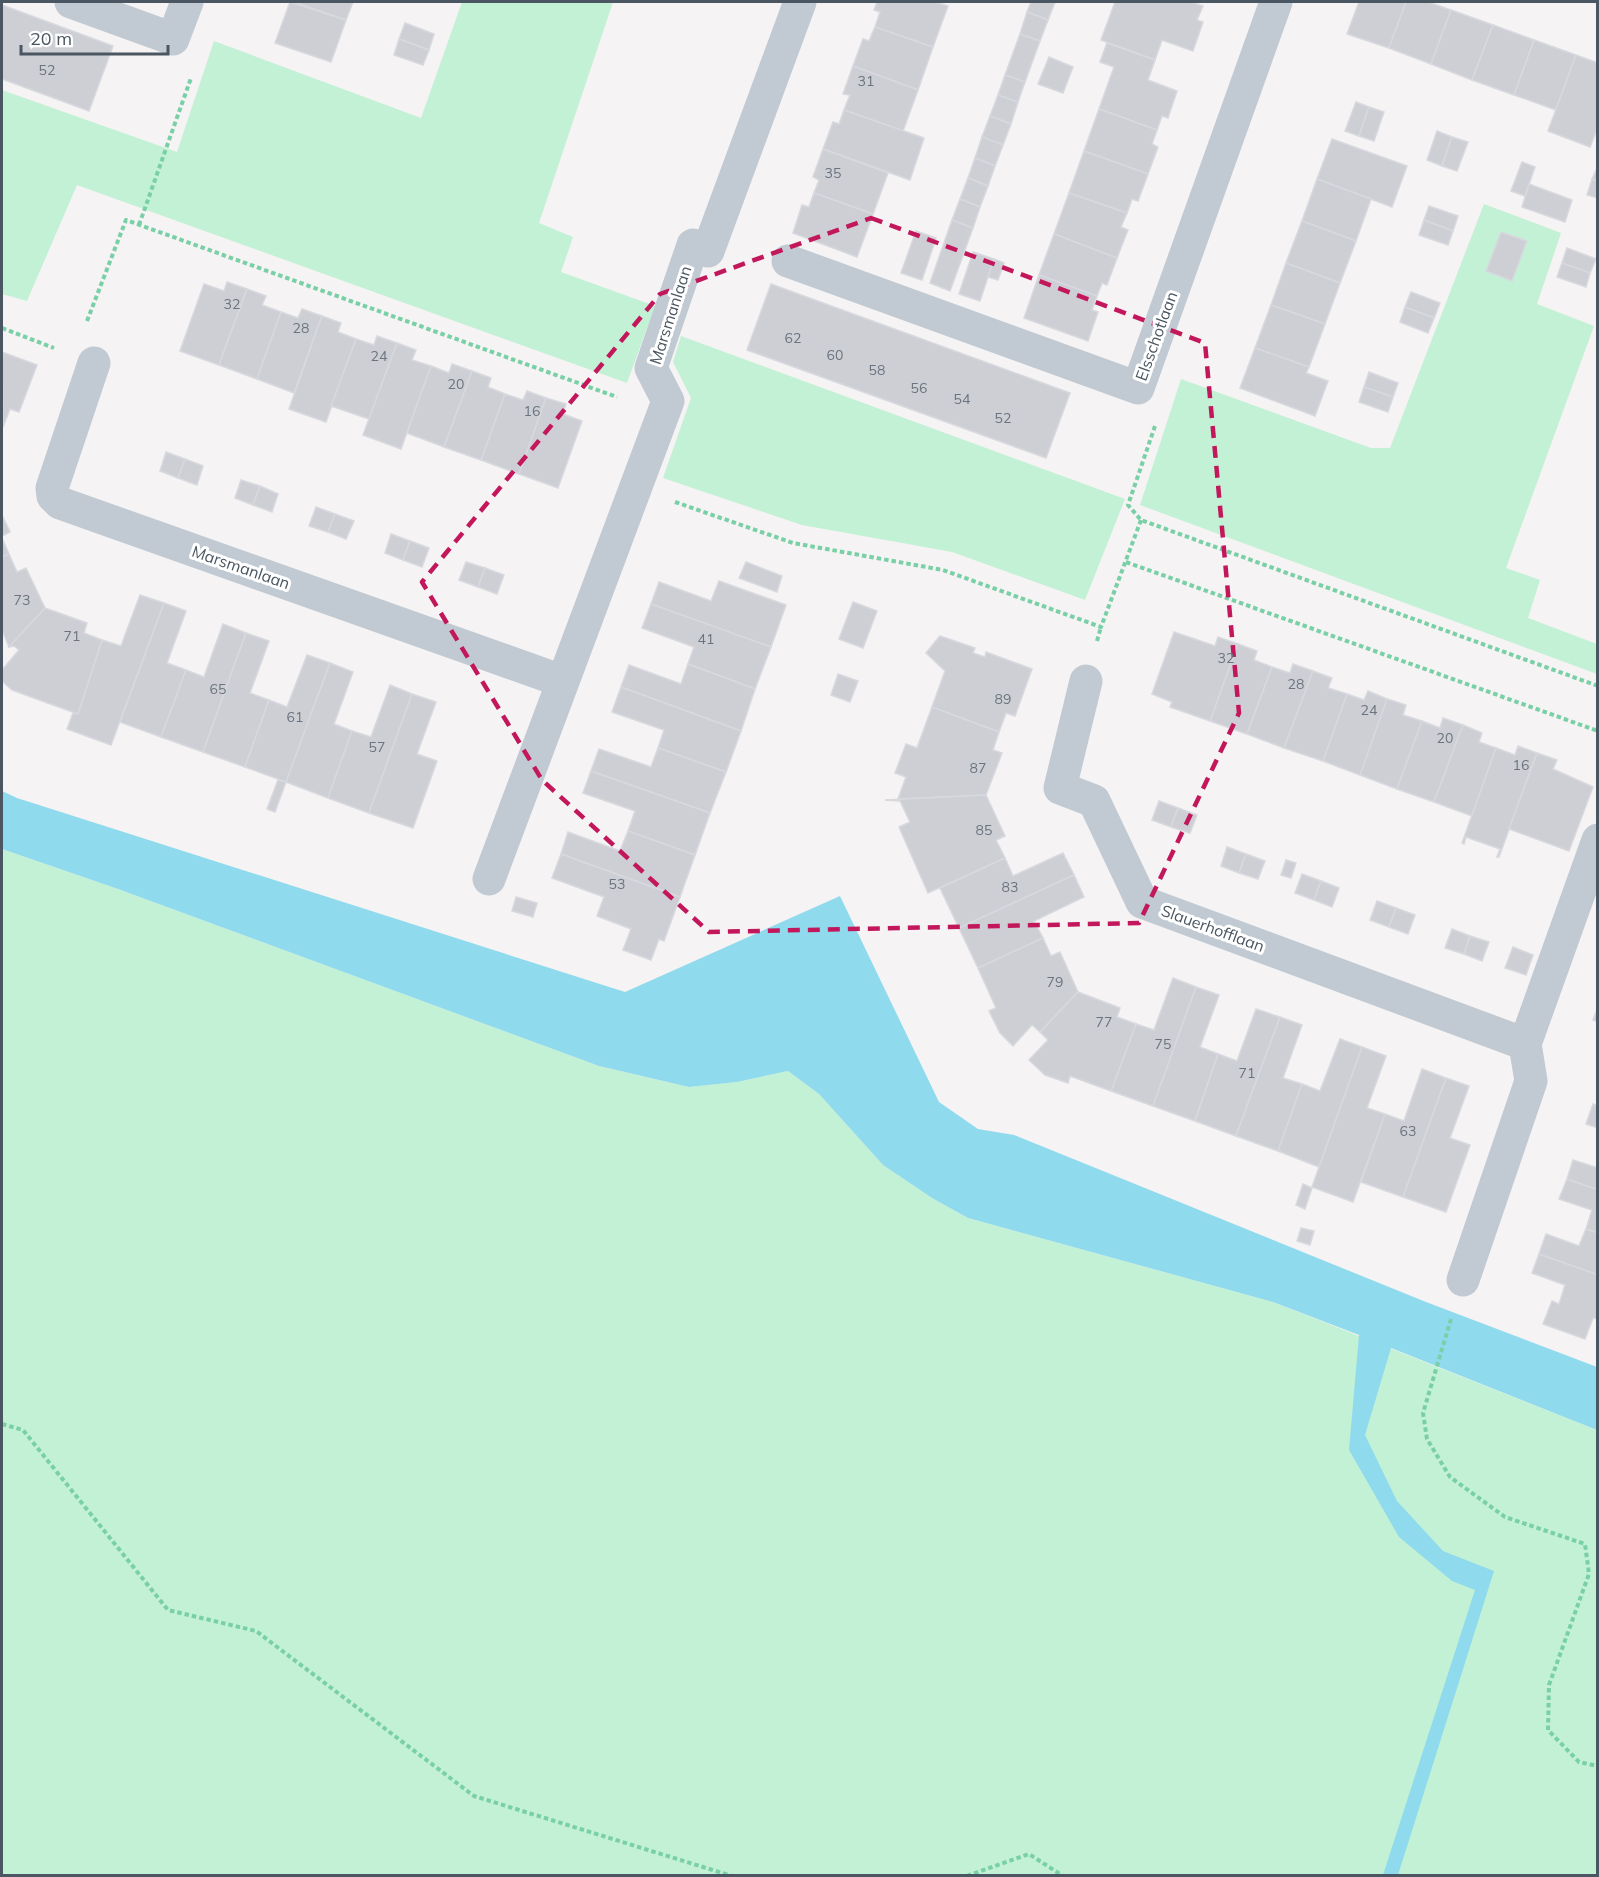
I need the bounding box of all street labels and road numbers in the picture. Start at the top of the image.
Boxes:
street label: Marsmanlaan [645,263,695,367]
street label: Elsschotlaan [1131,289,1181,383]
street label: Marsmanlaan [189,541,293,593]
street label: Slauerhofflaan [1159,900,1267,956]

